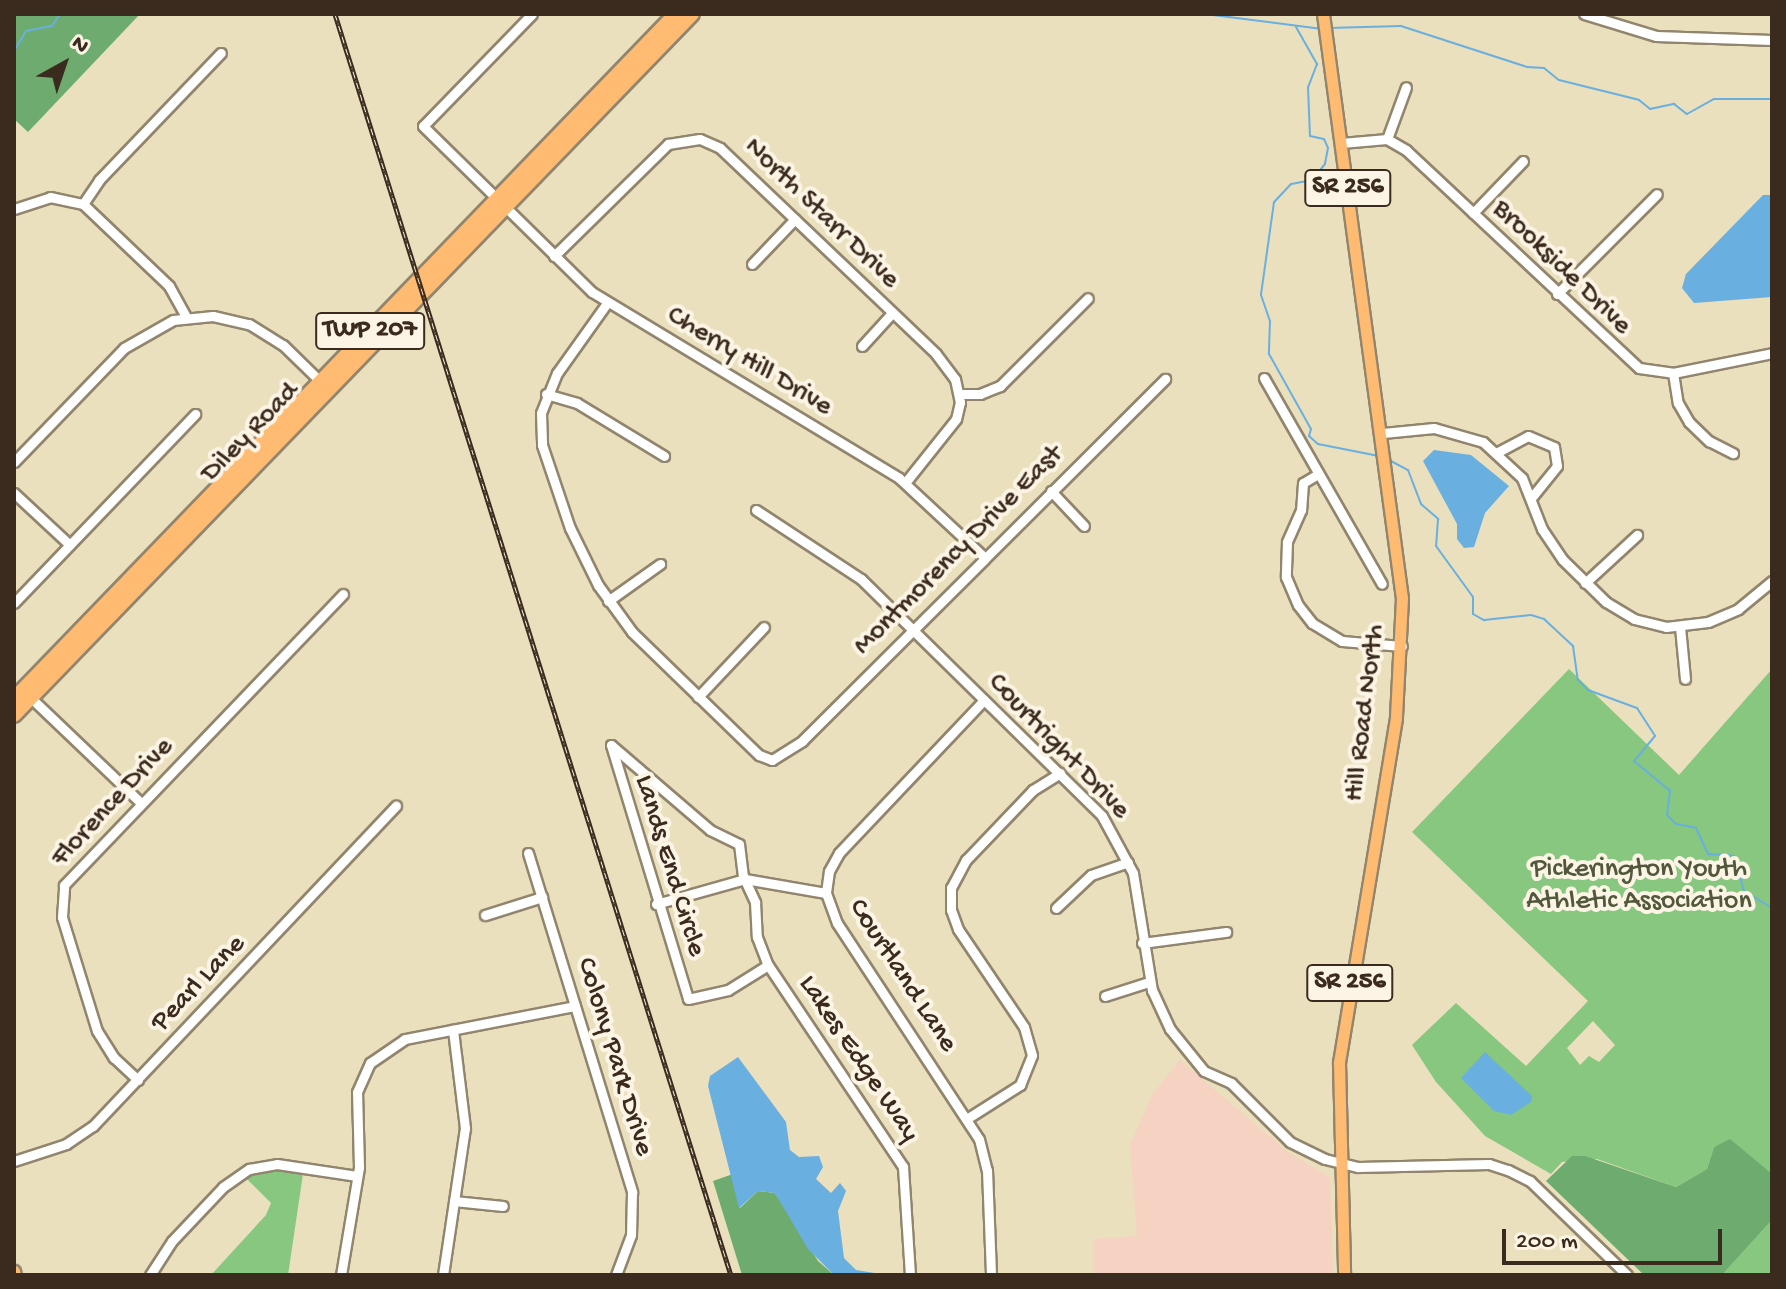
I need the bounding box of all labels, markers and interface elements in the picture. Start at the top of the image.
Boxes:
north arrow [24,24,104,104]
text: N [66,31,93,60]
street label: North Starr Drive [736,131,906,297]
road number: SR 256 [1304,166,1392,210]
street label: Brookside Drive [1484,193,1638,343]
street label: Cherry Hill Drive [660,299,838,425]
road number: TWP 207 [314,309,426,353]
street label: Diley Road [195,376,307,490]
street label: Montmorency Drive East [847,439,1071,663]
street label: Hill Road North [1338,623,1394,803]
street label: Courtright Drive [980,667,1136,827]
street label: Florence Drive [45,731,181,875]
street label: Lands End Circle [626,771,712,961]
park label: Pickerington Youth Athletic Association [1526,853,1752,919]
street label: Courtland Lane [840,893,964,1059]
street label: Pearl Lane [145,929,253,1039]
street label: Colony Park Drive [568,954,660,1160]
road number: SR 256 [1306,961,1394,1005]
street label: Lakes Edge Way [790,969,926,1149]
scale bar [1506,1213,1726,1263]
text: 200 m [1516,1228,1578,1257]

